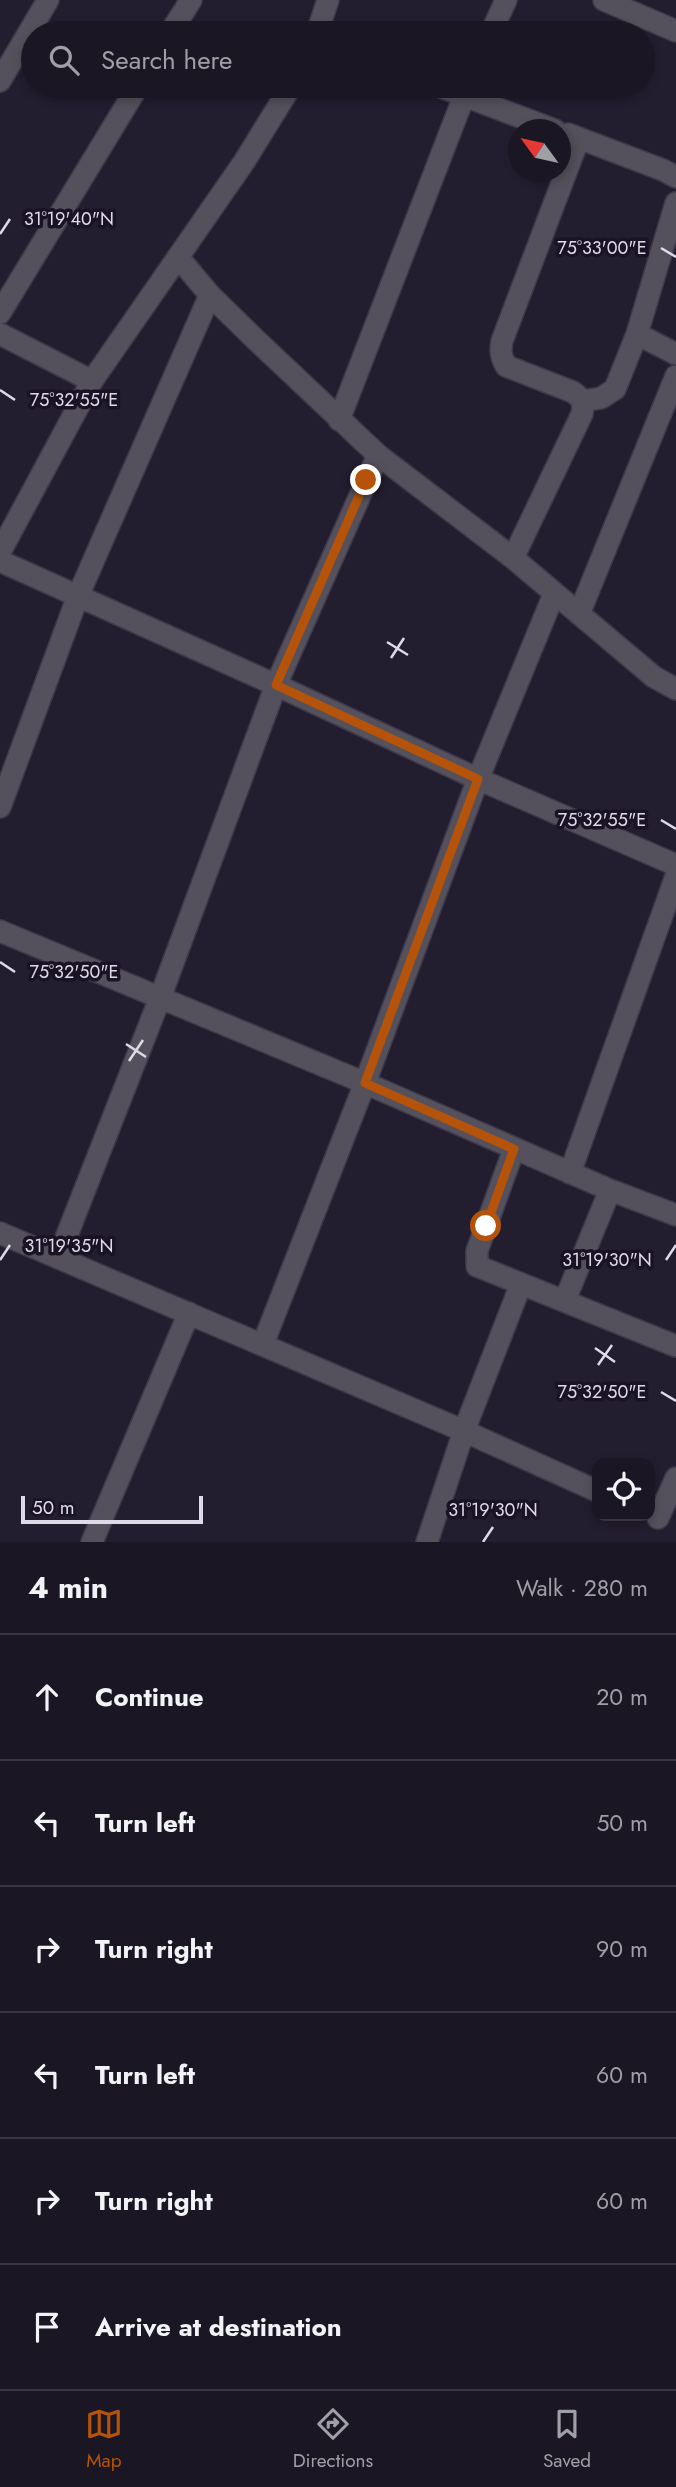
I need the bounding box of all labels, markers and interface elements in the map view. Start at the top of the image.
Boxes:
search box [21,21,655,98]
icon: search [45,41,83,79]
text: Search here [101,41,233,79]
north arrow [508,119,571,182]
text: 31°19'40"N [24,206,114,232]
text: 75°33'00"E [557,235,647,261]
text: 75°32'55"E [30,387,118,413]
route end [350,464,381,495]
text: 75°32'55"E [558,807,646,833]
text: 75°32'50"E [29,959,119,985]
route start [470,1210,501,1241]
text: 31°19'35"N [25,1233,113,1259]
text: 31°19'30"N [562,1247,652,1273]
text: 75°32'50"E [557,1379,647,1405]
map controls [592,1458,655,1521]
button: locate [592,1458,655,1521]
scale bar [21,1493,203,1525]
text: 50 m [32,1494,75,1521]
text: 31°19'30"N [448,1497,538,1523]
text: 4 min [28,1566,108,1609]
text: Walk · 280 m [516,1571,648,1605]
icon: ahead [28,1678,66,1716]
text: Continue [95,1678,204,1716]
text: 20 m [596,1680,648,1714]
icon: left [28,1804,66,1842]
text: Turn left [95,1804,195,1842]
text: 50 m [596,1806,648,1840]
icon: right [28,1930,66,1968]
text: Turn right [95,1930,213,1968]
text: 90 m [596,1932,648,1966]
icon: left [28,2056,66,2094]
text: Turn left [95,2056,195,2094]
text: 60 m [596,2058,648,2092]
icon: right [28,2182,66,2220]
text: Turn right [95,2182,213,2220]
text: 60 m [596,2184,648,2218]
icon: arrive [28,2308,66,2346]
text: Arrive at destination [95,2308,342,2346]
tab: Map [85,2405,123,2474]
tab: Directions [293,2405,373,2474]
tab: Saved [543,2405,591,2474]

